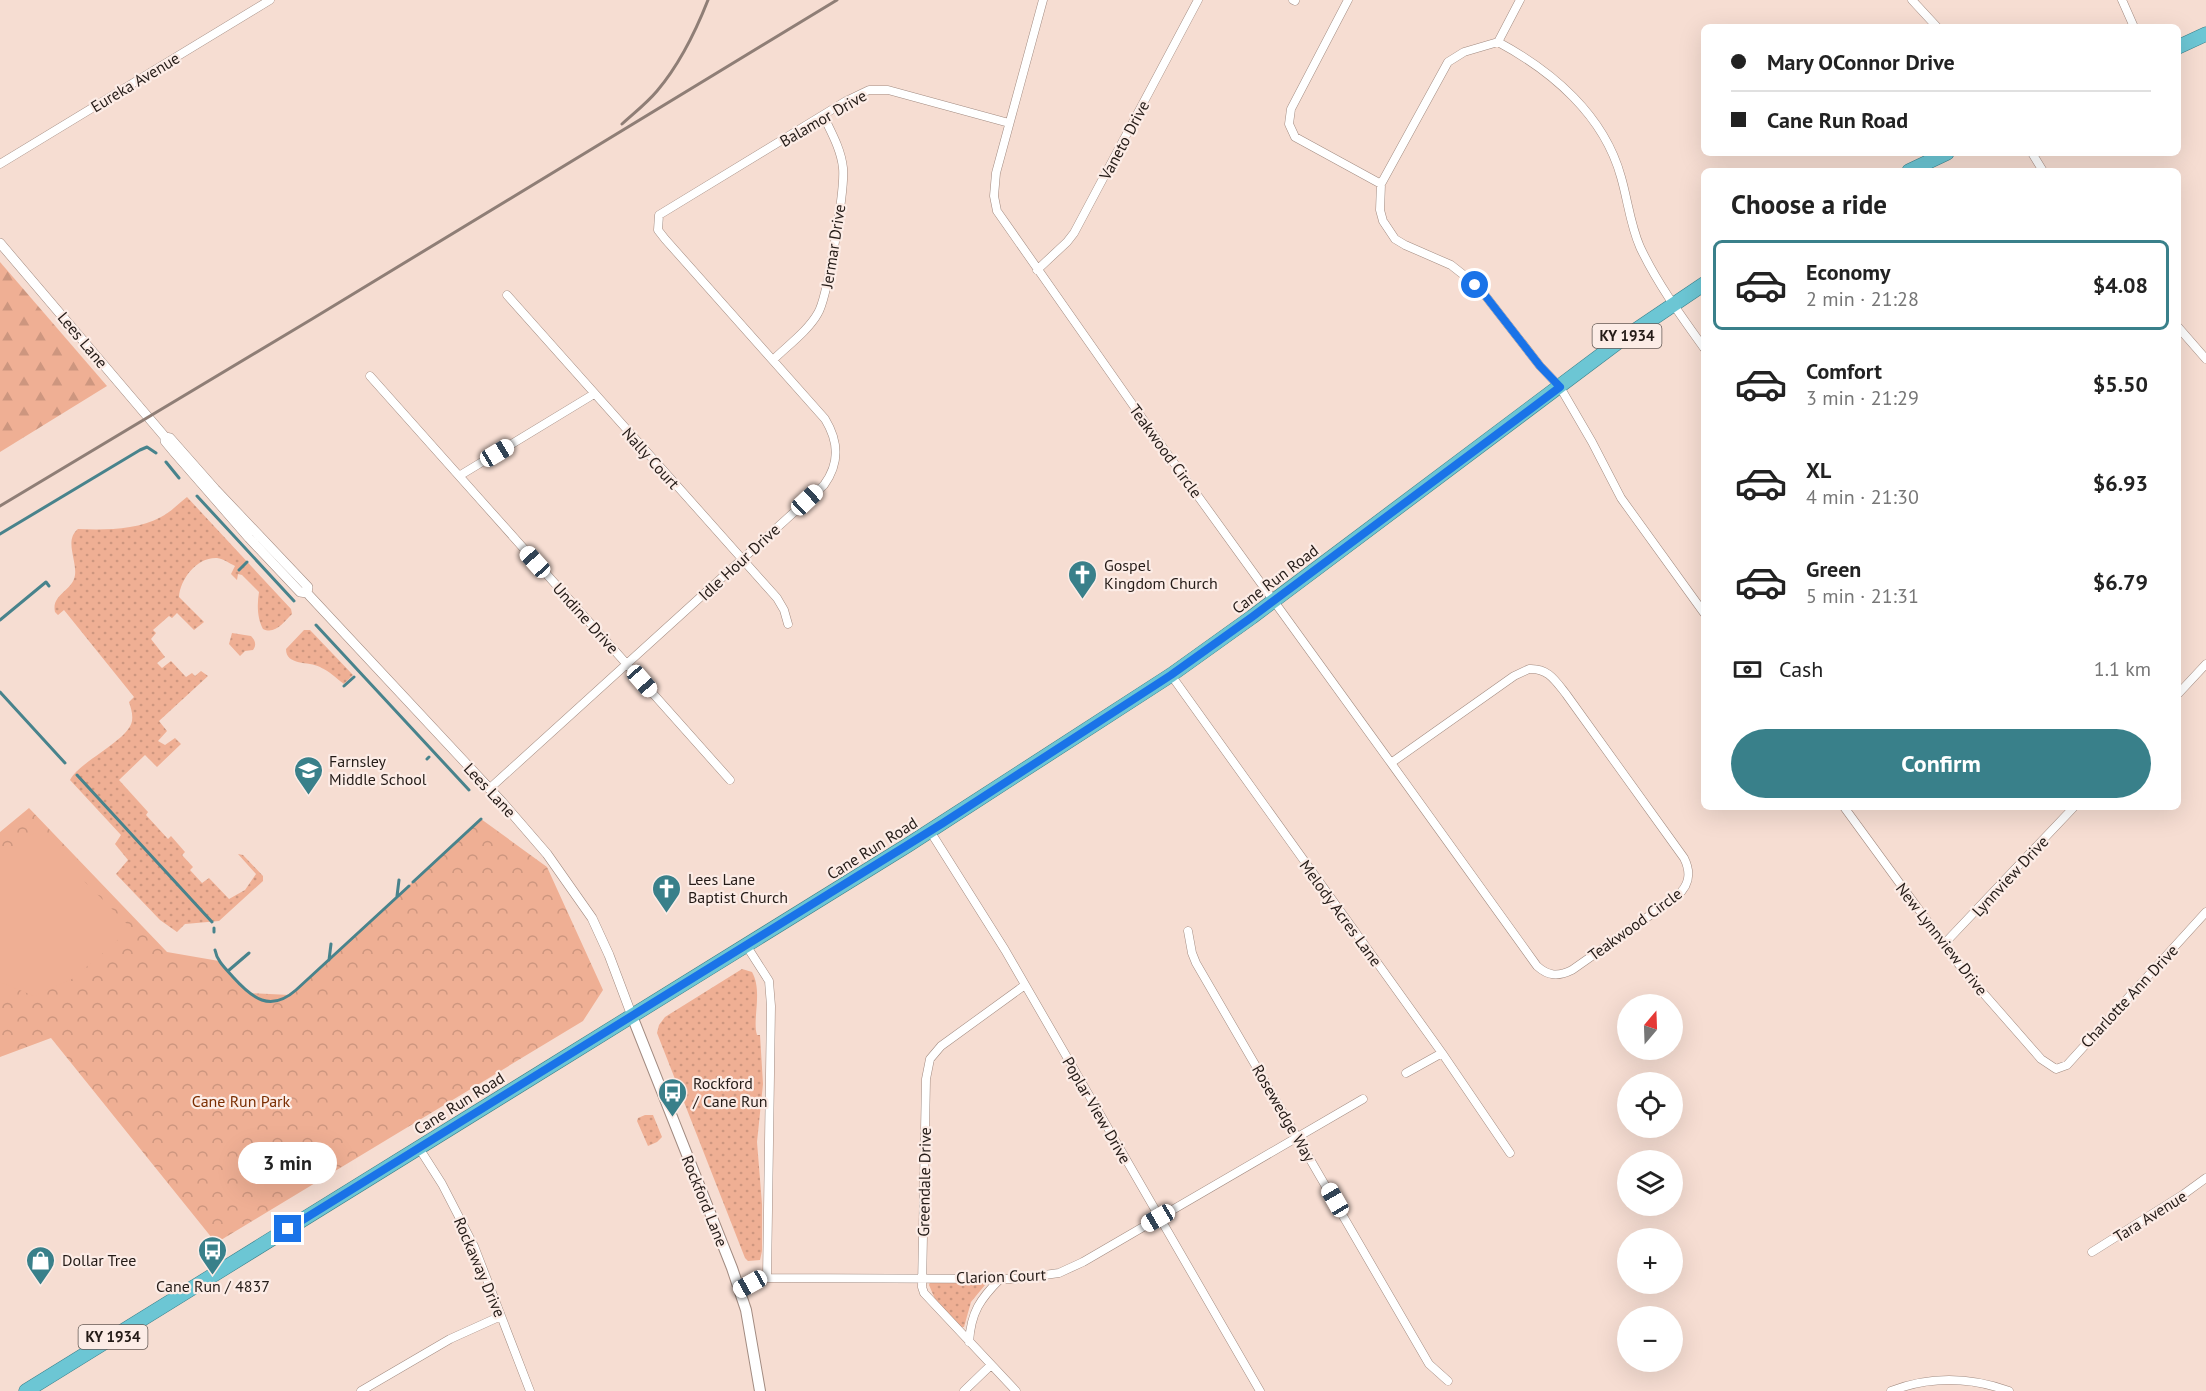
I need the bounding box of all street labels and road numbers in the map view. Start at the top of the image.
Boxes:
street label: Eureka Avenue [87,48,183,116]
street label: Balamor Drive [776,85,870,151]
street label: Vaneto Drive [1094,97,1153,184]
street label: Jermar Drive [816,203,850,290]
street label: Lees Lane [54,308,112,372]
road number: KY 1934 [1592,324,1662,348]
street label: Teakwood Circle [1125,400,1207,502]
street label: Nally Court [618,423,684,493]
street label: Idle Hour Drive [694,519,784,605]
street label: Cane Run Road [1228,540,1322,618]
street label: Undine Drive [549,578,623,658]
street label: Lees Lane [460,759,520,821]
street label: Cane Run Road [823,812,921,884]
street label: Lynnview Drive [1968,831,2052,921]
street label: Melody Acres Lane [1296,856,1386,970]
street label: New Lynnview Drive [1892,879,1992,999]
street label: Teakwood Circle [1584,883,1686,965]
street label: Charlotte Ann Drive [2076,940,2182,1052]
street label: Poplar View Drive [1058,1053,1136,1167]
street label: Rosewedge Way [1248,1061,1320,1166]
street label: Cane Run Road [410,1067,508,1139]
street label: Greendale Drive [913,1127,935,1237]
street label: Rockford Lane [678,1152,732,1250]
street label: Tara Avenue [2110,1186,2190,1246]
street label: Rockaway Drive [450,1214,510,1320]
street label: Clarion Court [956,1264,1047,1288]
road number: KY 1934 [78,1325,148,1349]

